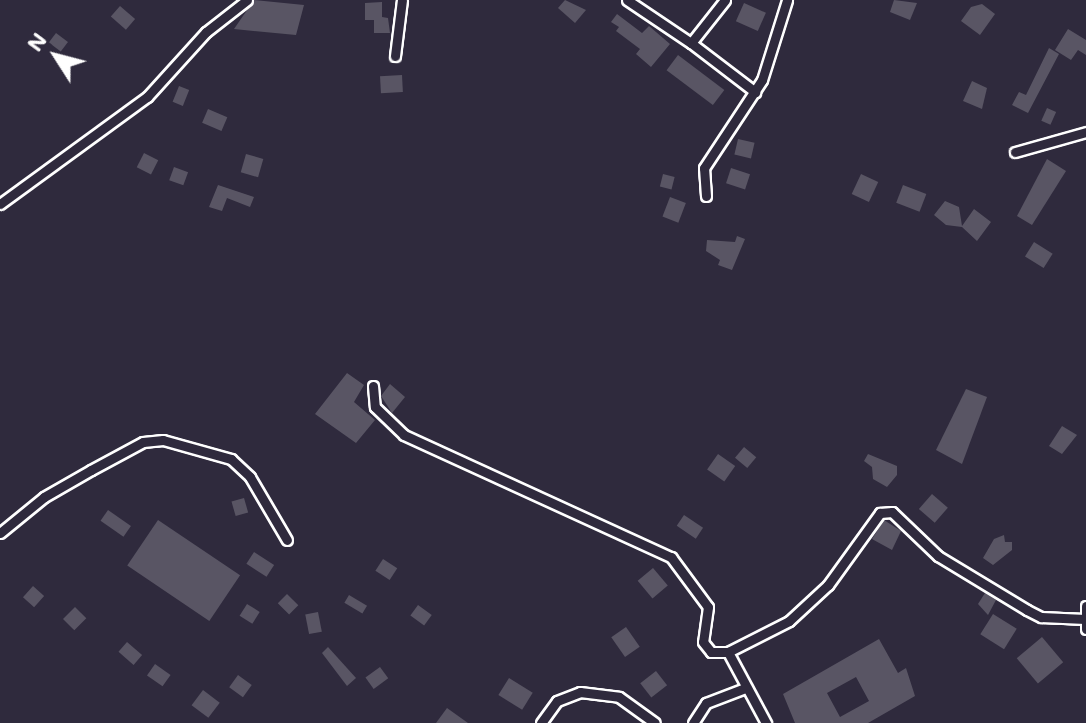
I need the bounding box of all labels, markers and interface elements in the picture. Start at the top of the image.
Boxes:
north arrow [16,16,96,96]
text: N [20,26,53,57]

